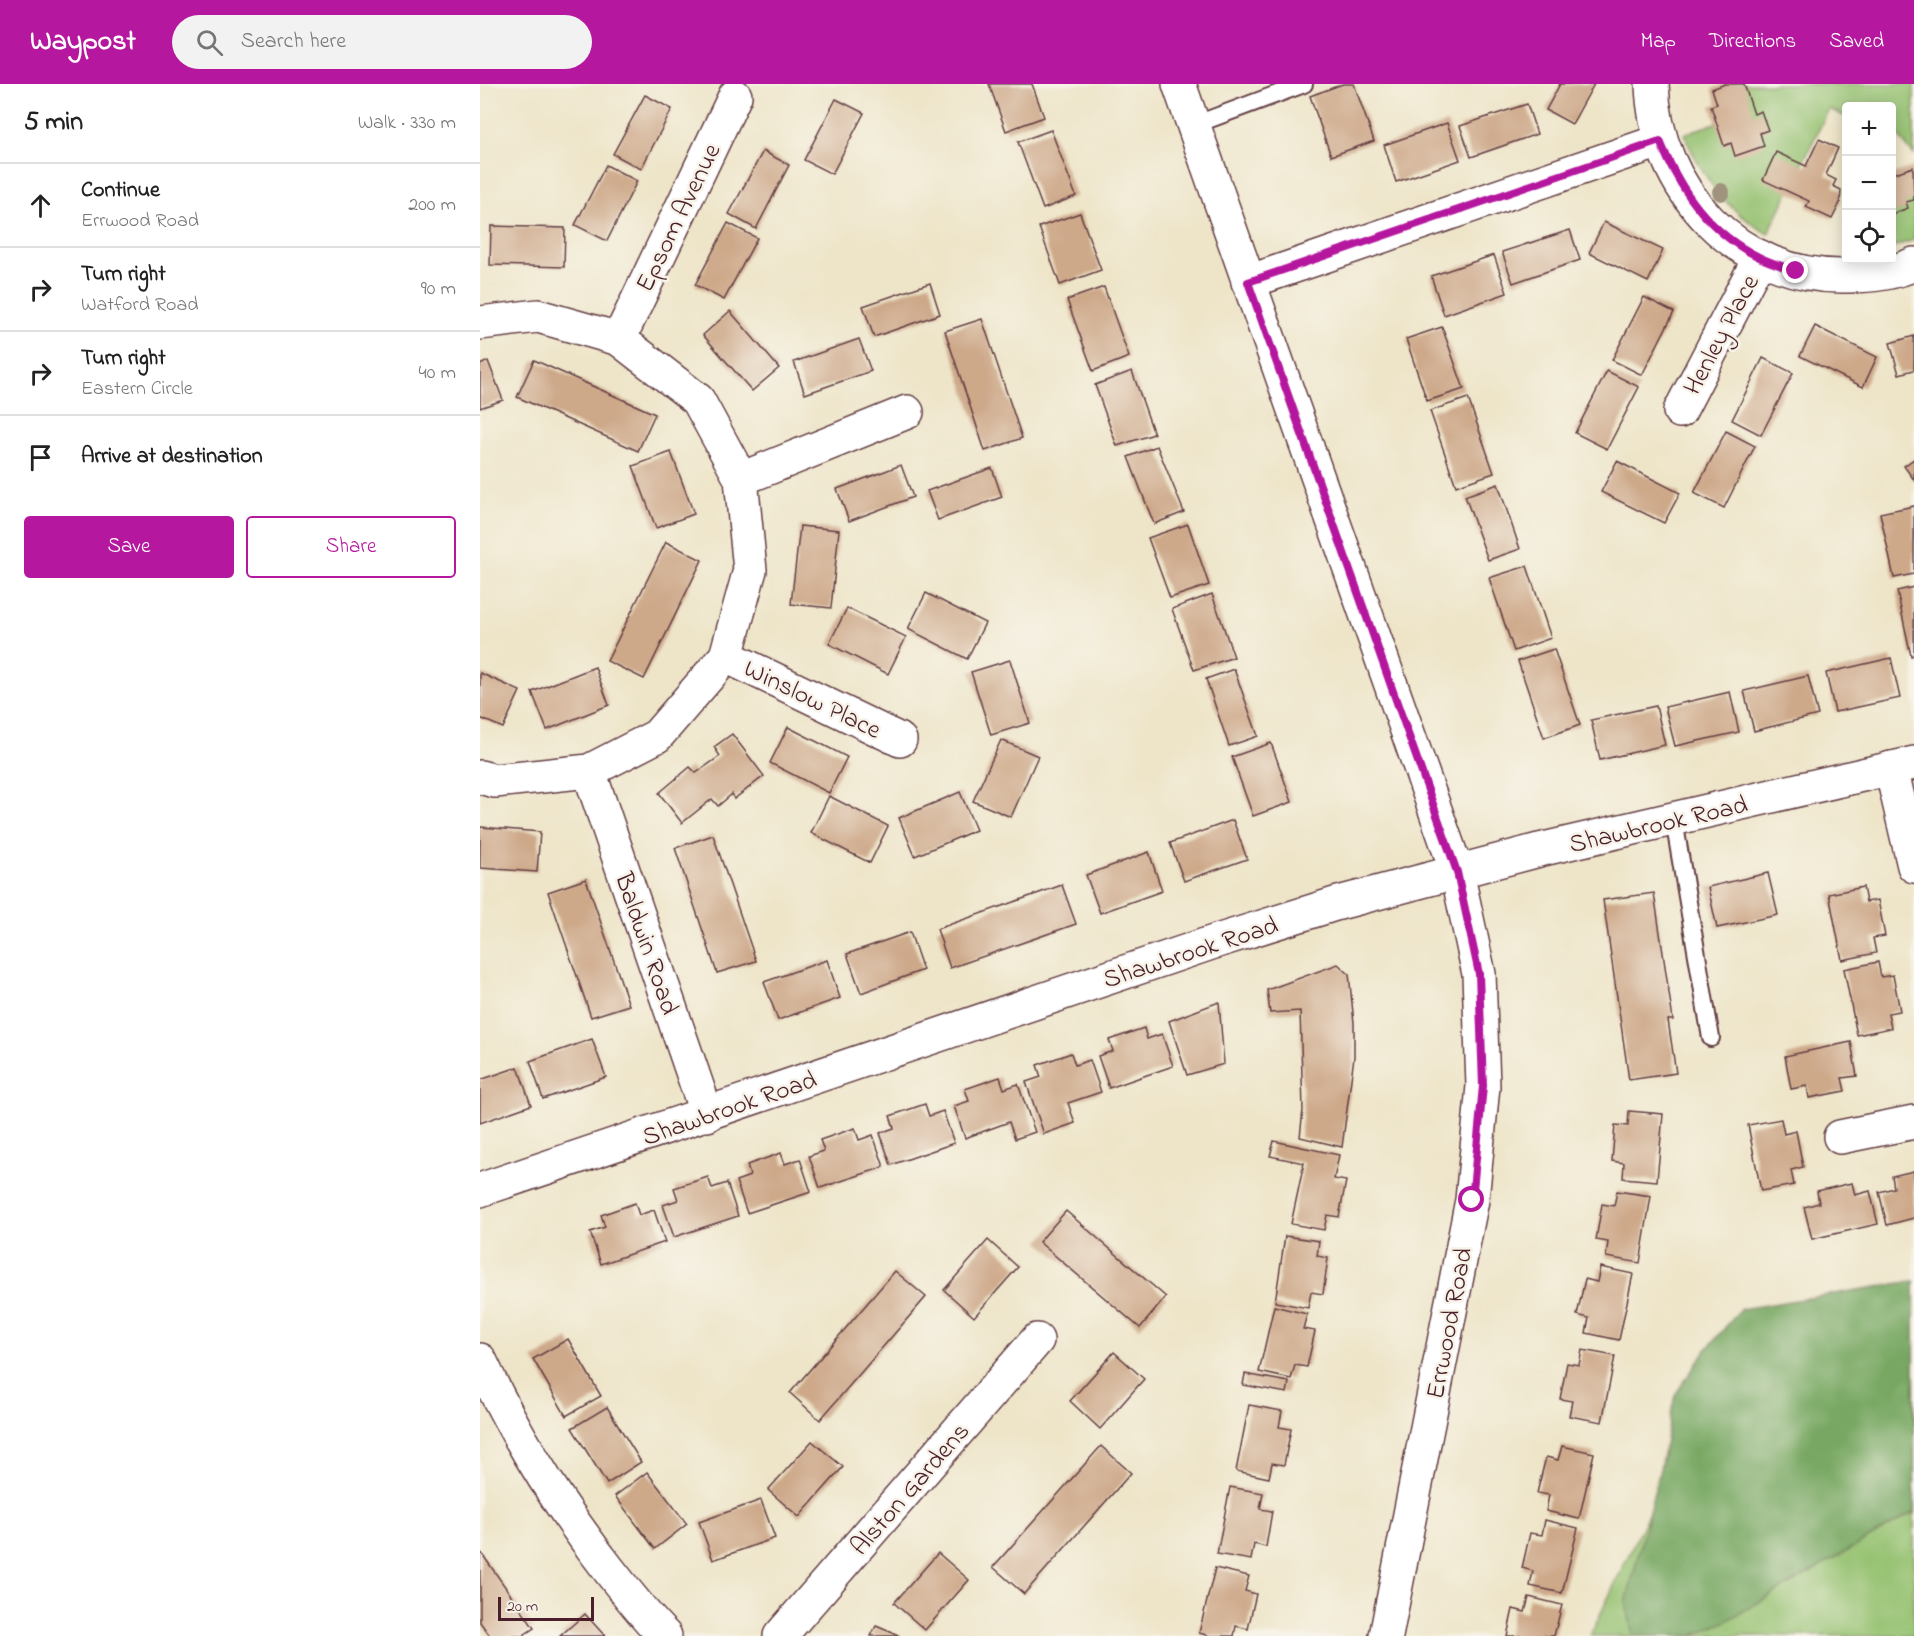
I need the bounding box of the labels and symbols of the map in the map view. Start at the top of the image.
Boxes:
street label: Epsom Avenue [627,137,732,299]
route end [1782,257,1808,283]
street label: Henley Place [1675,268,1770,402]
street label: Winslow Place [737,651,887,751]
street label: Shawbrook Road [1566,787,1752,865]
street label: Baldwin Road [603,867,687,1021]
street label: Shawbrook Road [1098,908,1284,1000]
street label: Shawbrook Road [638,1062,823,1157]
route start [1458,1186,1484,1212]
street label: Errwood Road [1418,1244,1484,1402]
street label: Alston Gardens [843,1415,980,1565]
scale bar [498,1594,594,1622]

